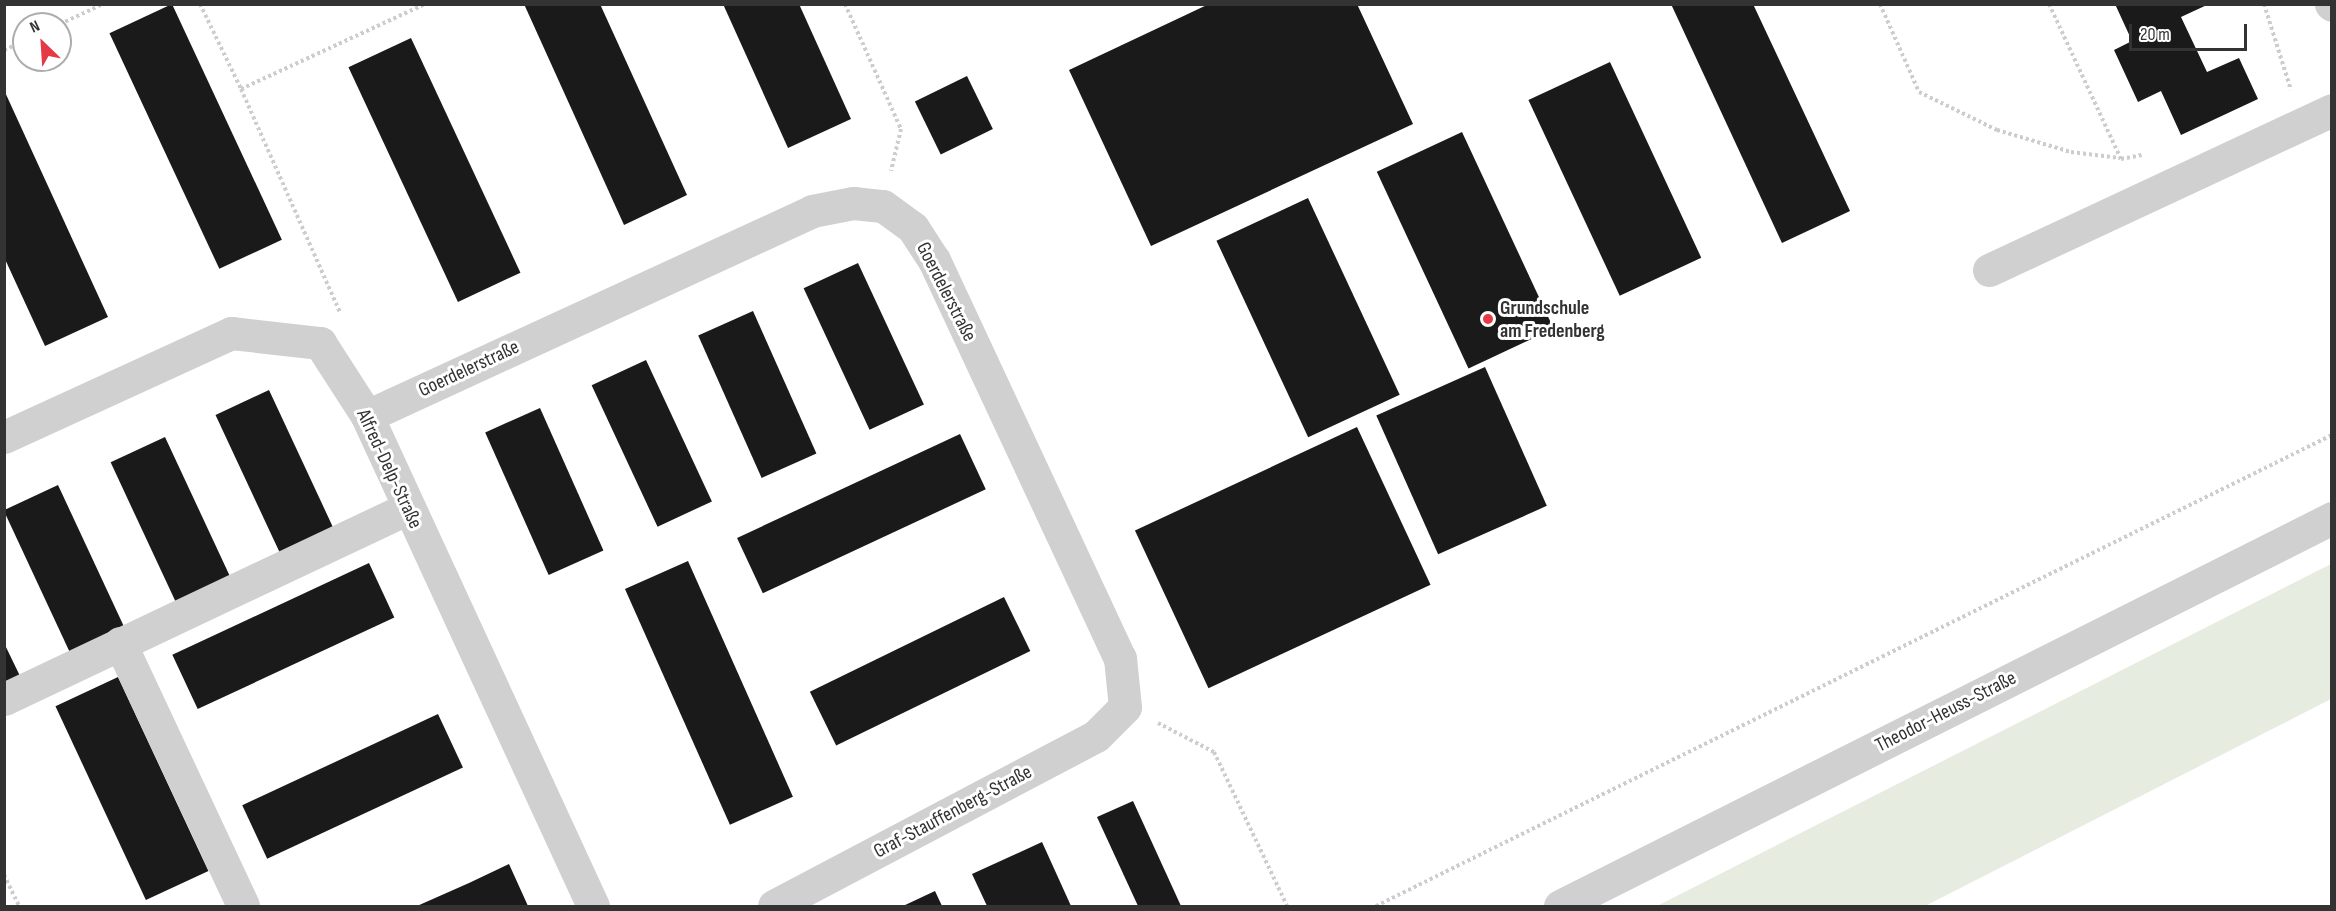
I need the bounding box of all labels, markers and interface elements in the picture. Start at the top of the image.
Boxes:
north arrow [12,12,72,72]
scale bar [2132,12,2250,50]
text: N [27,17,43,37]
text: 20 m [2140,24,2170,45]
street label: Goerdelerstraße [911,238,981,346]
place label: Grundschule am Fredenberg [1500,296,1605,343]
marker: Grundschule am Fredenberg [1481,312,1495,326]
street label: Goerdelerstraße [415,335,523,403]
street label: Alfred-Delp-Straße [351,406,427,532]
street label: Theodor-Heuss-Straße [1872,666,2020,758]
street label: Graf-Stauffenberg-Straße [870,760,1036,864]

